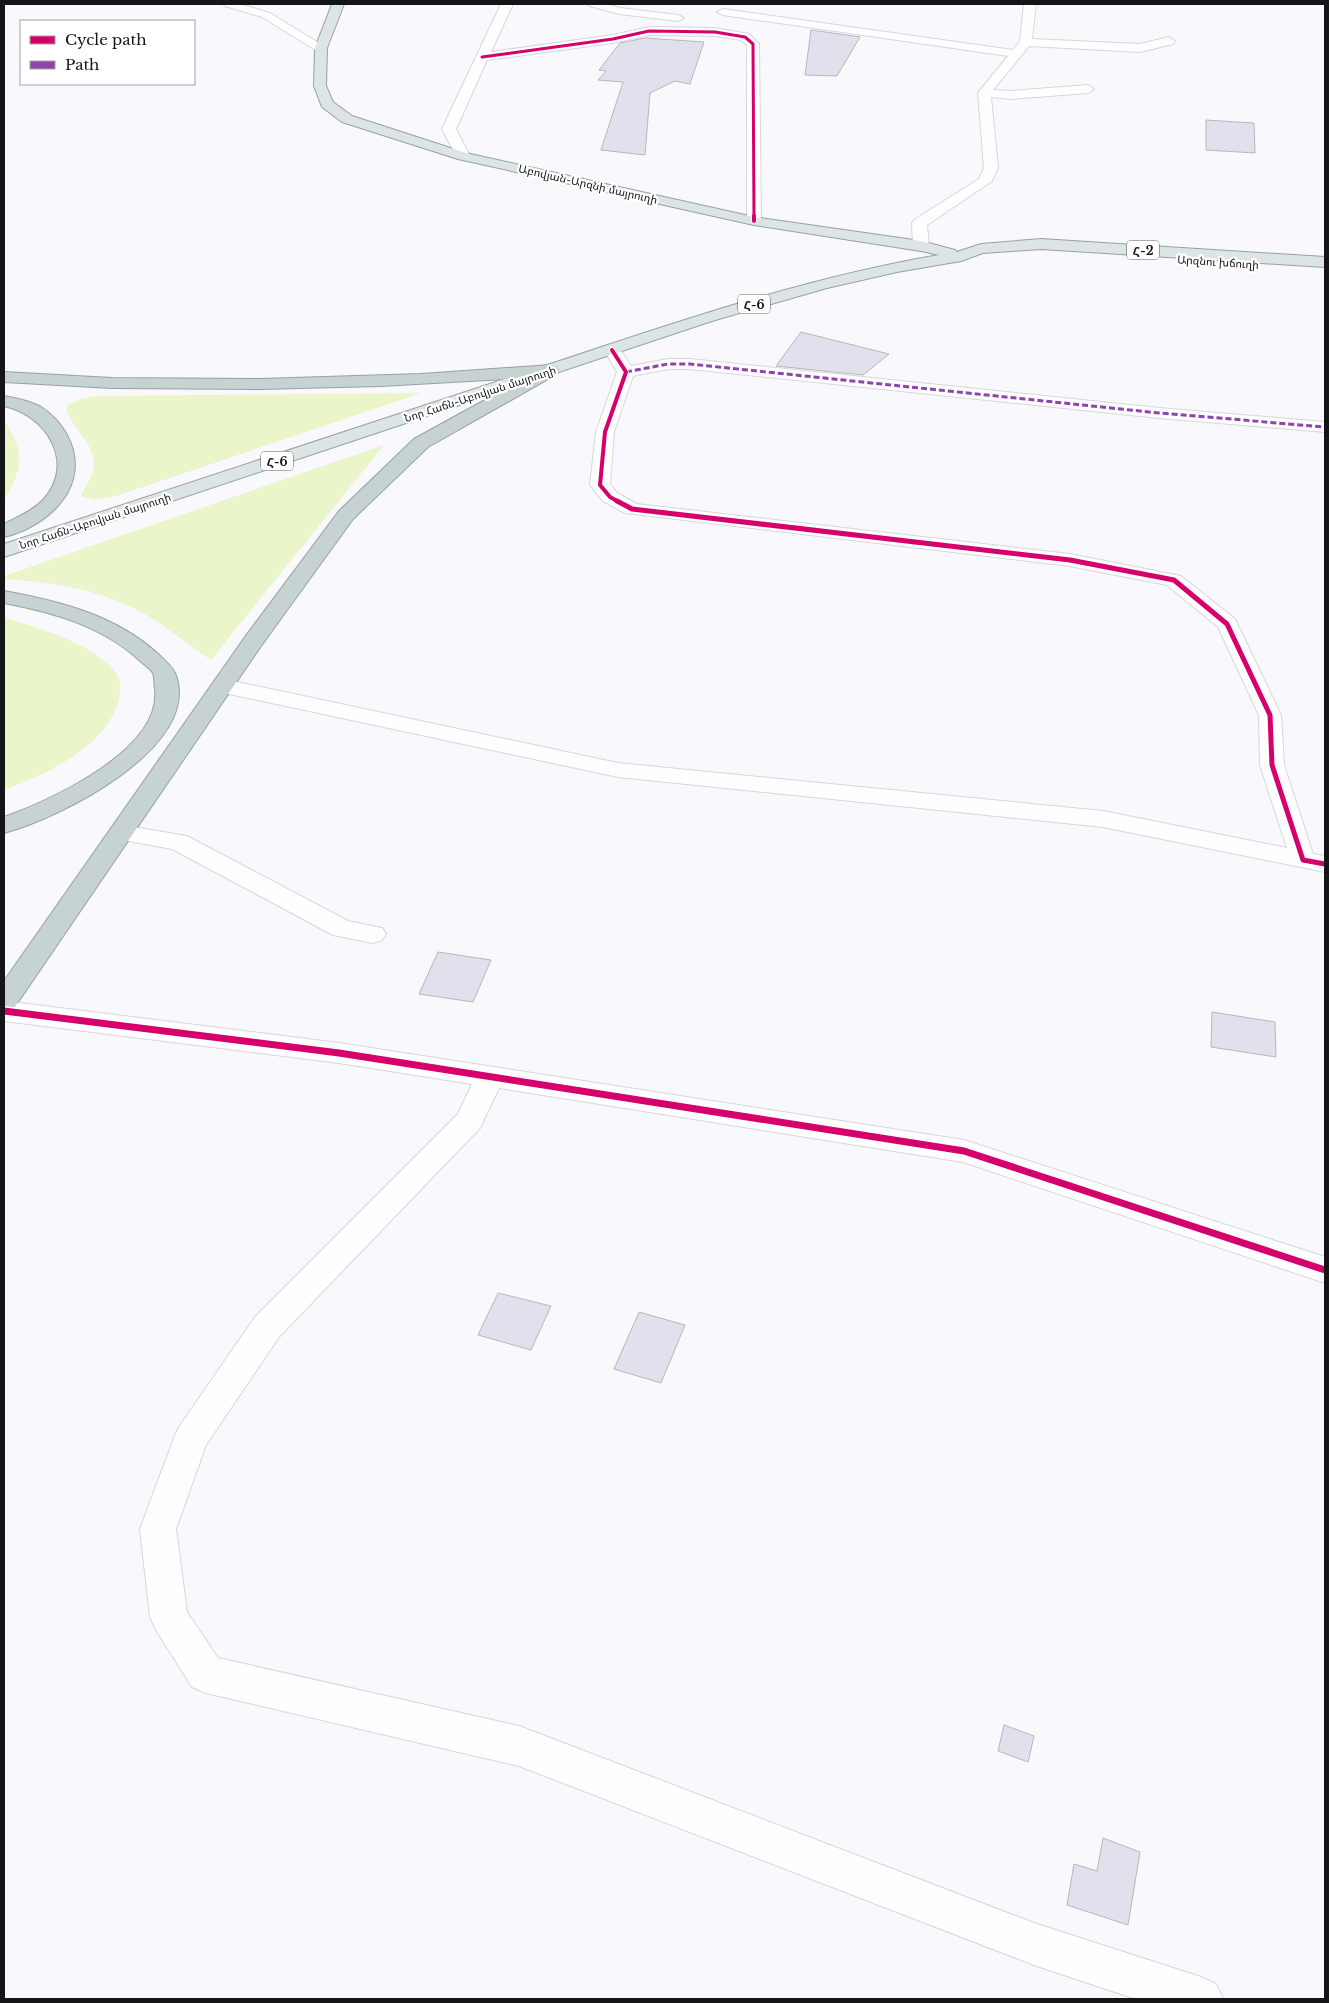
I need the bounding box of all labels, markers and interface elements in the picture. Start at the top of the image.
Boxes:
legend [20,20,195,85]
text: Cycle path [65,30,147,49]
text: Path [65,55,99,74]
street label: Աբովյան-Արզնի մայրուղի [517,161,659,207]
road number: Հ-2 [1127,240,1159,260]
street label: Արզնու խճուղի [1177,252,1259,272]
road number: Հ-6 [738,294,770,314]
street label: Նոր Հաճն-Աբովյան մայրուղի [402,363,558,425]
road number: Հ-6 [261,452,293,471]
street label: Նոր Հաճն-Աբովյան մայրուղի [17,490,173,552]

